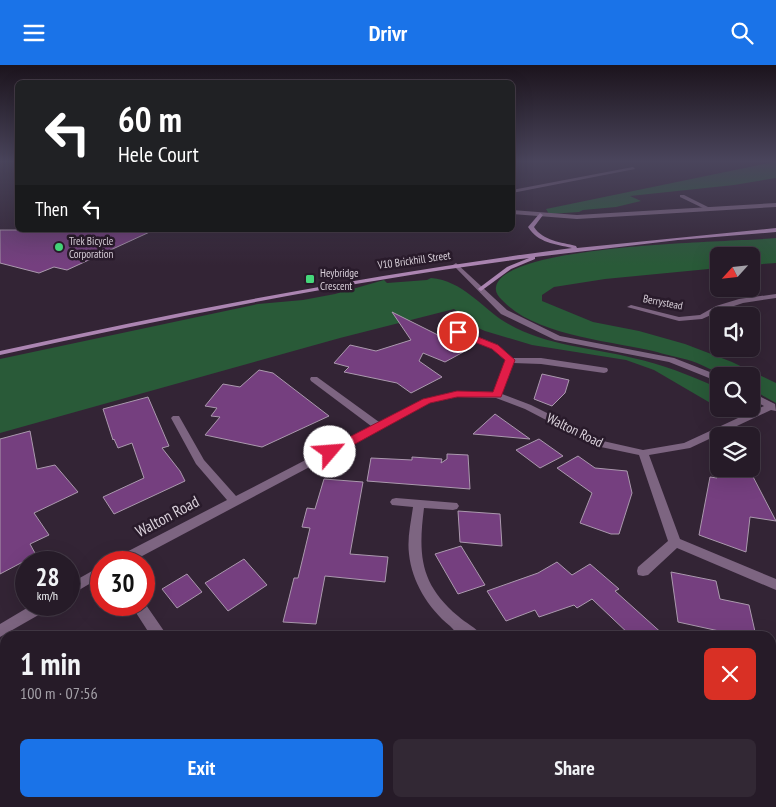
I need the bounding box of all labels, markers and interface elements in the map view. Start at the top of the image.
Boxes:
icon: menu [20,19,48,47]
text: Drivr [369,19,407,47]
icon: search [728,19,756,47]
text: 60 m [118,96,182,142]
icon: left [35,100,100,165]
text: Hele Court [118,140,199,168]
icon: left [78,195,106,223]
text: Then [35,197,68,221]
place label: Trek Bicycle Corporation [69,234,114,261]
marker: Trek Bicycle Corporation [53,241,65,253]
north arrow [710,247,760,297]
map controls [710,247,760,477]
street label: V10 Brickhill Street [376,248,451,272]
place label: Heybridge Crescent [320,266,359,293]
marker: Heybridge Crescent [304,273,316,285]
street label: Berrystead [642,291,684,313]
button: sound [710,307,760,357]
pin [437,311,479,353]
icon: arrive [444,318,472,346]
button: search [710,367,760,417]
street label: Walton Road [544,409,606,451]
position arrow [303,425,355,477]
button: layers [710,427,760,477]
street label: Walton Road [132,491,202,541]
speed limit sign: 30 [90,551,155,616]
text: 28 [36,561,59,593]
text: km/h [37,588,58,603]
text: 1 min [20,644,81,683]
button: close [704,648,756,700]
text: 100 m · 07:56 [20,683,98,703]
button: Exit [20,739,383,797]
button: Share [393,739,756,797]

